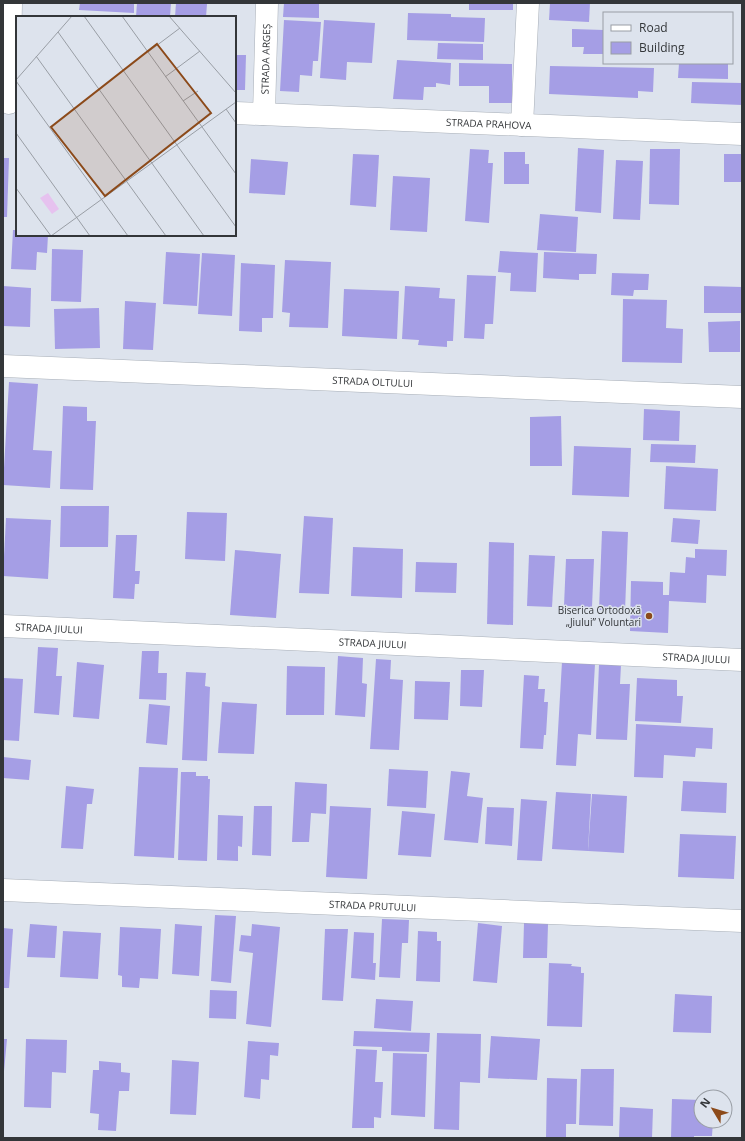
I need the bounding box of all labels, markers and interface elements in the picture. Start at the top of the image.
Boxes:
legend [603,12,733,64]
inset map [16,16,236,236]
text: Road [639,19,668,36]
street label: STRADA ARGEȘ [258,24,273,94]
text: Building [639,39,685,56]
street label: STRADA PRAHOVA [446,115,533,132]
street label: STRADA OLTULUI [332,373,413,390]
place label: Biserica Ortodoxă „Jiului” Voluntari [558,603,641,629]
marker: Biserica Ortodoxă „Jiului” Voluntari [644,611,654,621]
street label: STRADA JIULUI [15,620,83,637]
street label: STRADA JIULUI [338,634,407,652]
street label: STRADA JIULUI [662,649,730,666]
street label: STRADA PRUTULUI [329,897,417,914]
north arrow [693,1089,733,1129]
text: N [696,1094,713,1111]

